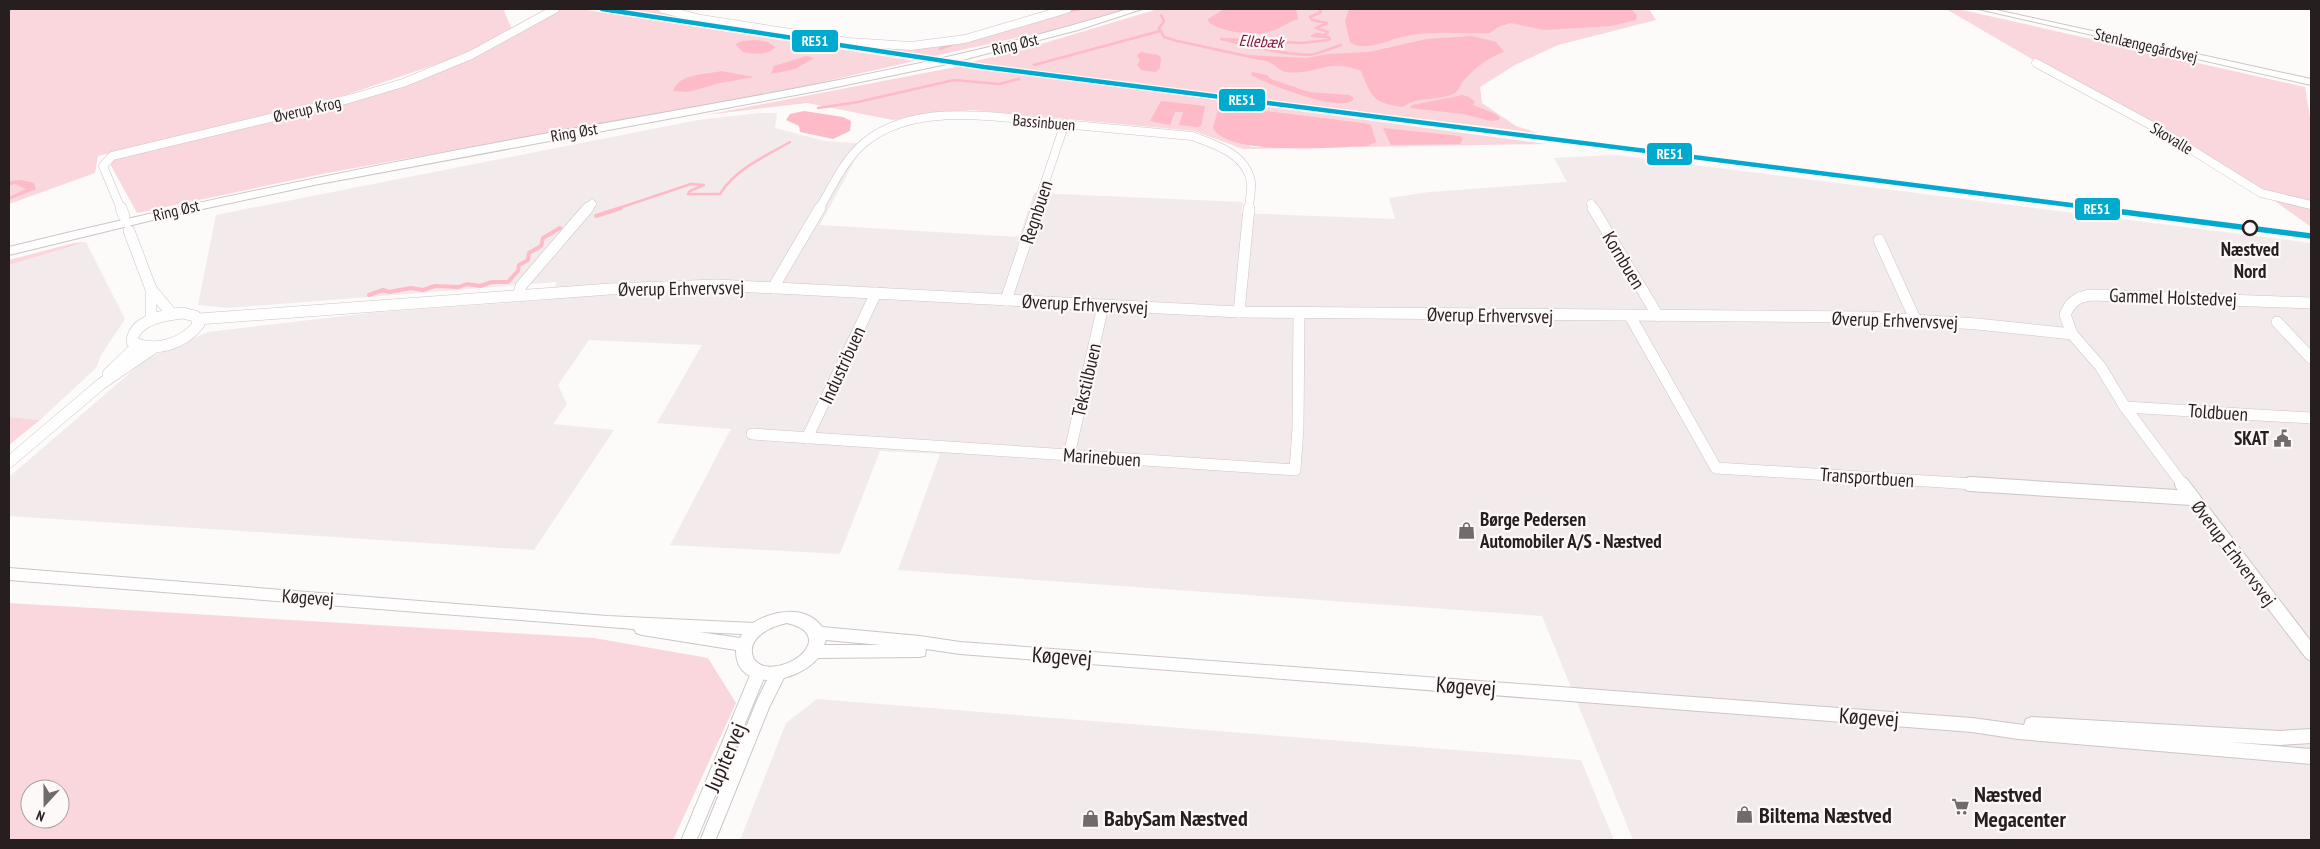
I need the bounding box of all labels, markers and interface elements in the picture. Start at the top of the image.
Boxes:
street label: Stenlængegårdsvej [2092,23,2200,67]
street label: Ring Øst [990,28,1041,59]
line badge: RE51 [791,29,839,53]
water label: Ellebæk [1238,30,1285,52]
text: RE51 [802,32,828,50]
line badge: RE51 [1218,88,1266,112]
text: RE51 [1229,91,1255,109]
street label: Øverup Krog [271,92,343,126]
street label: Bassinbuen [1012,109,1076,135]
street label: Skovalle [2147,117,2197,159]
street label: Ring Øst [549,118,600,146]
line badge: RE51 [1646,142,1693,166]
text: RE51 [1657,145,1683,163]
street label: Regnbuen [1014,177,1058,247]
street label: Ring Øst [151,195,202,225]
line badge: RE51 [2074,197,2121,221]
text: RE51 [2084,200,2110,218]
marker: Næstved Nord [2242,220,2258,236]
street label: Kornbuen [1597,227,1651,293]
place label: Næstved Nord [2221,237,2279,283]
street label: Øverup Erhvervsvej [618,275,744,301]
street label: Gammel Holstedvej [2109,283,2237,311]
street label: Øverup Erhvervsvej [1021,289,1149,319]
street label: Øverup Erhvervsvej [1427,302,1553,328]
street label: Øverup Erhvervsvej [1831,306,1959,334]
street label: Industribuen [814,322,870,408]
street label: Tekstilbuen [1066,341,1106,419]
street label: Toldbuen [2187,398,2249,426]
place label: SKAT [2234,426,2269,450]
public building icon: SKAT [2273,428,2293,448]
street label: Marinebuen [1062,442,1142,472]
street label: Transportbuen [1819,462,1915,492]
street label: Øverup Erhvervsvej [2186,495,2282,611]
place label: Børge Pedersen Automobiler A/S - Næstved [1479,507,1662,553]
shop icon: Børge Pedersen Automobiler A/S - Næstved [1456,520,1476,540]
street label: Køgevej [281,583,335,611]
street label: Køgevej [1031,640,1093,672]
street label: Køgevej [1435,670,1497,702]
street label: Køgevej [1838,701,1900,733]
street label: Jupitervej [698,718,752,797]
north arrow [20,779,70,829]
place label: Næstved Megacenter [1974,780,2066,833]
supermarket icon: Næstved Megacenter [1950,797,1970,817]
place label: Biltema Næstved [1759,801,1892,829]
place label: BabySam Næstved [1104,804,1248,832]
shop icon: Biltema Næstved [1735,805,1755,825]
text: N [34,806,47,826]
shop icon: BabySam Næstved [1080,808,1100,828]

